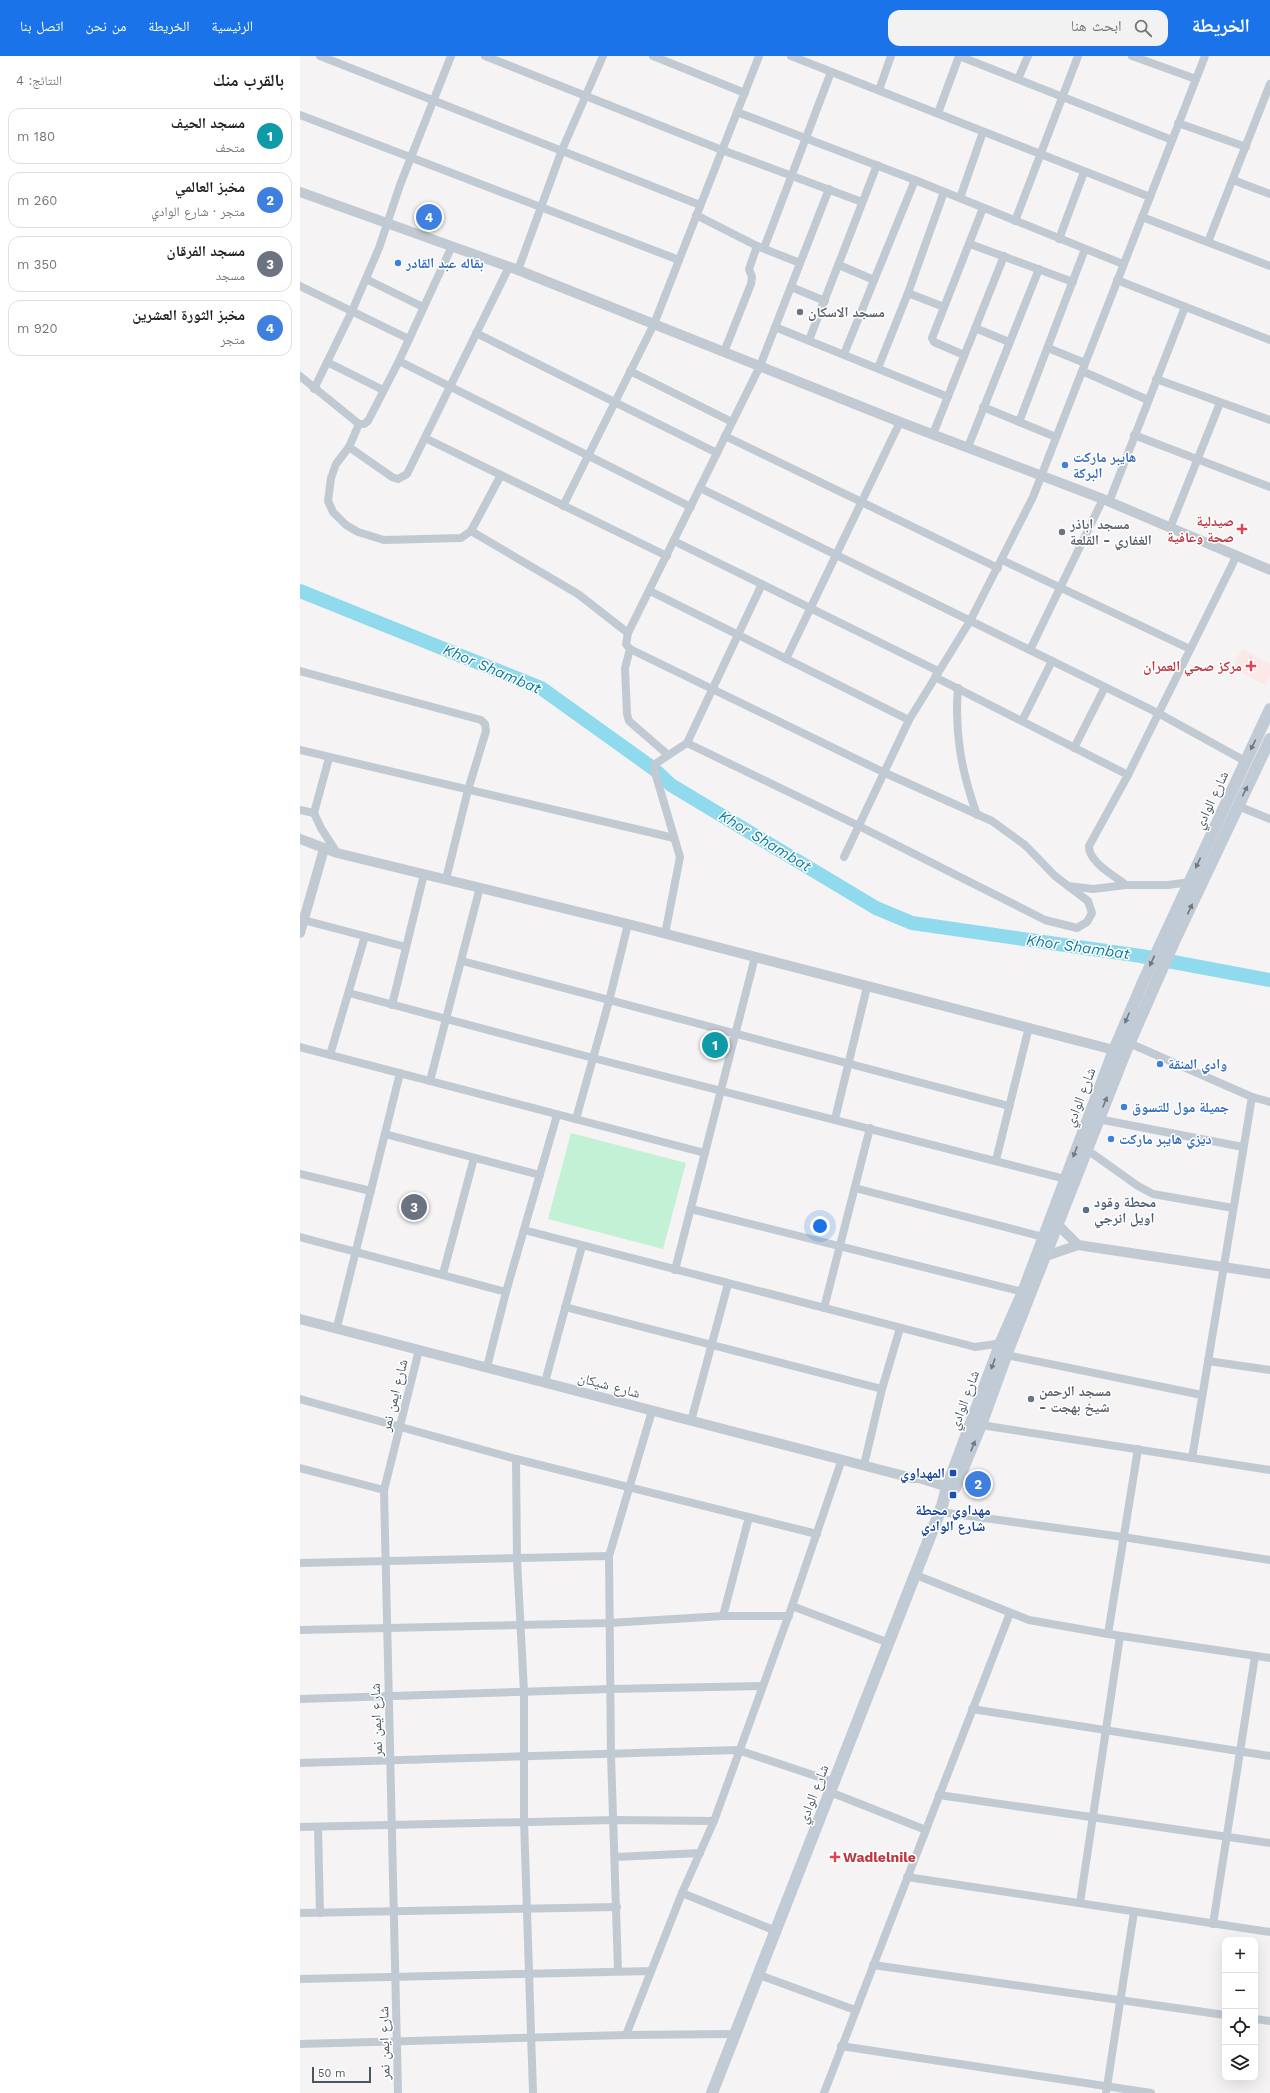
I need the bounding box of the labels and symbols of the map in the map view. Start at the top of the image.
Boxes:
pin: 4 [416,202,442,232]
place label: بقاله عبد القادر [405,255,484,272]
marker: بقاله عبد القادر [393,258,403,268]
place label: مسجد الاسكان [808,304,885,321]
marker: مسجد الاسكان [795,307,805,317]
place label: هايبر ماركت البركة [1073,449,1136,482]
marker: هايبر ماركت البركة [1060,460,1070,470]
place label: صيدلية صحة وعافية [1167,513,1234,545]
place label: مسجد اباذر الغفاري - القلعة [1069,516,1152,551]
marker: صيدلية صحة وعافية [1237,524,1247,534]
marker: مسجد اباذر الغفاري - القلعة [1057,527,1067,537]
water label: Khor Shambat [441,640,544,698]
place label: مركز صحي العمران [1143,658,1242,677]
marker: مركز صحي العمران [1245,660,1257,672]
one-way arrow [1250,739,1256,750]
street label: شارع الوادي [1191,769,1235,833]
one-way arrow [1242,785,1248,797]
water label: Khor Shambat [716,806,815,876]
one-way arrow [1195,857,1201,869]
one-way arrow [1187,903,1193,914]
water label: Khor Shambat [1025,931,1132,963]
one-way arrow [1149,956,1155,967]
one-way arrow [1124,1012,1130,1024]
pin: 1 [702,1030,728,1060]
place label: وادي المنقة [1168,1056,1227,1075]
marker: وادي المنقة [1155,1059,1165,1069]
street label: شارع الوادي [1061,1065,1102,1130]
one-way arrow [1102,1096,1108,1108]
place label: جميلة مول للتسوق [1132,1099,1229,1116]
marker: جميلة مول للتسوق [1119,1102,1129,1112]
place label: ديزي هايبر ماركت [1119,1131,1212,1150]
marker: ديزي هايبر ماركت [1106,1134,1116,1144]
one-way arrow [1072,1146,1078,1158]
pin: 3 [401,1192,427,1222]
place label: محطة وقود اويل انرجي [1094,1194,1156,1229]
marker: محطة وقود اويل انرجي [1081,1205,1091,1215]
your location [810,1216,830,1236]
street label: شارع ايمن نمر [377,1357,413,1434]
one-way arrow [989,1359,995,1371]
street label: شارع الوادي [946,1368,985,1433]
street label: شارع شيكان [576,1369,642,1403]
place label: مسجد الرحمن - شيخ بهجت [1039,1383,1111,1416]
marker: مسجد الرحمن - شيخ بهجت [1026,1394,1036,1404]
one-way arrow [970,1439,976,1451]
place label: المهداوي [900,1465,945,1484]
marker: المهداوي [948,1468,958,1478]
pin: 2 [965,1469,991,1499]
marker: مهداوي محطة شارع الوادي [948,1490,958,1500]
place label: مهداوي محطة شارع الوادي [915,1502,991,1537]
street label: شارع ايمن نمر [367,1683,387,1758]
street label: شارع الوادي [794,1762,835,1827]
place label: Wadlelnile [843,1849,916,1865]
marker: Wadlelnile [830,1852,840,1862]
street label: شارع ايمن نمر [375,2006,395,2081]
scale bar [312,2065,371,2084]

